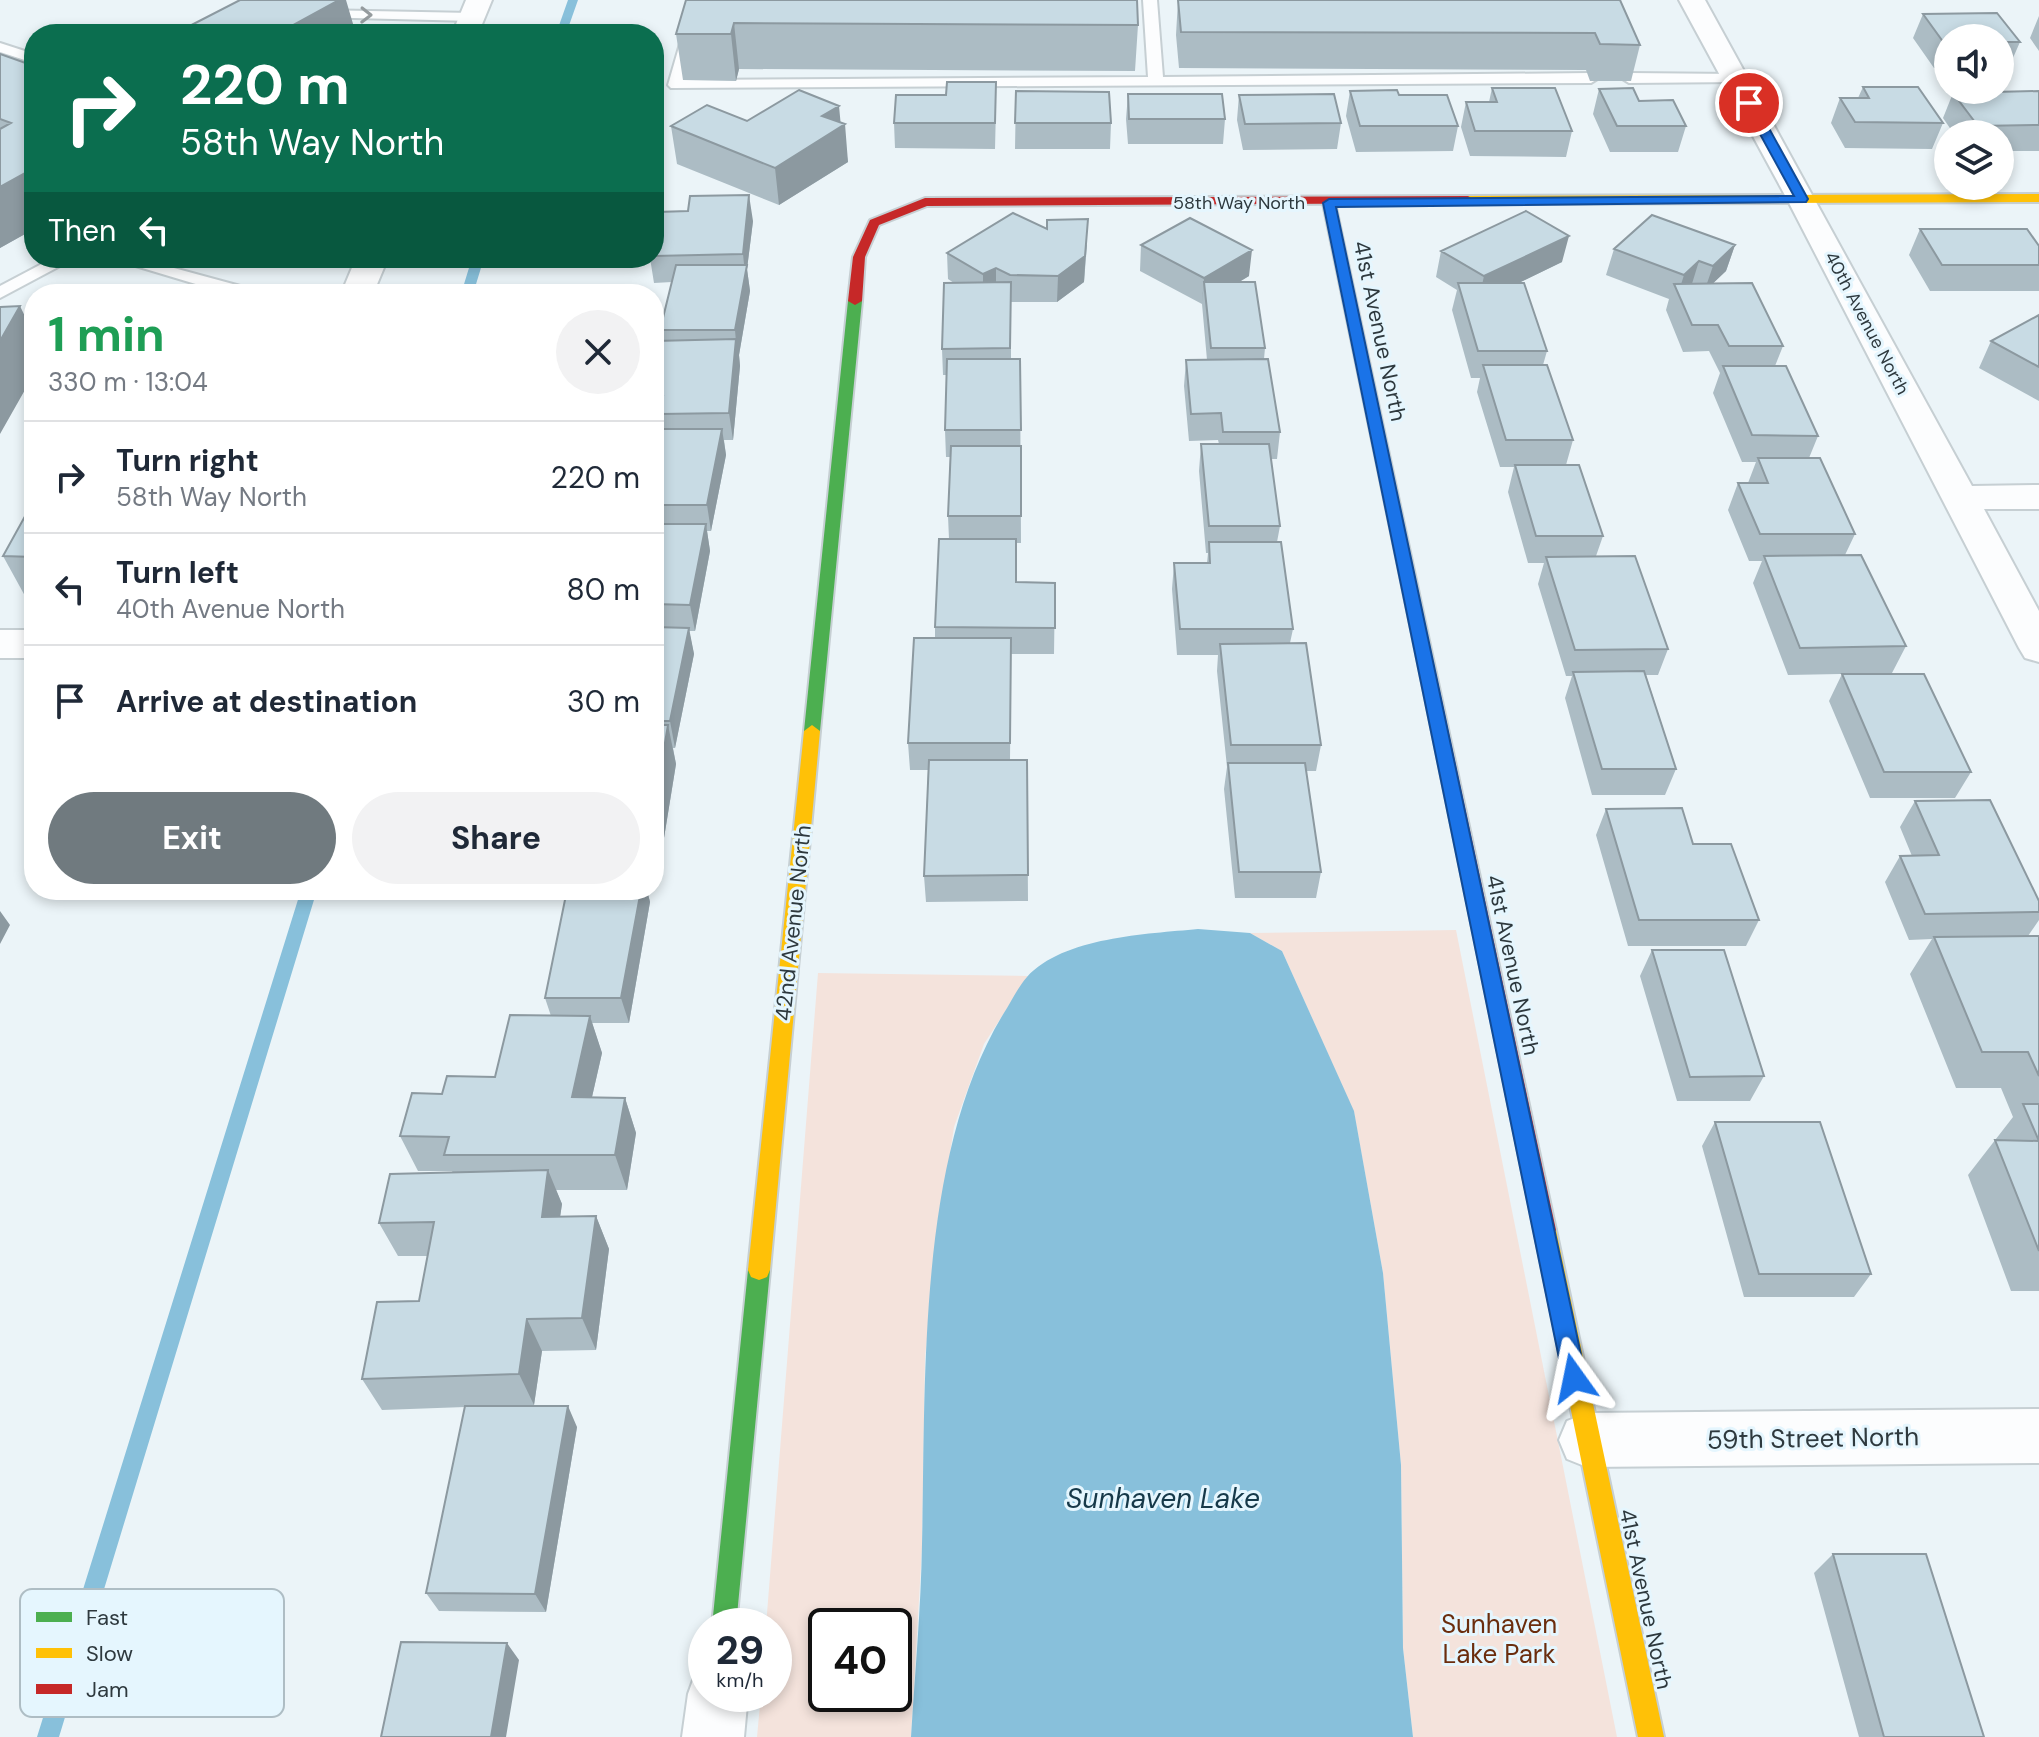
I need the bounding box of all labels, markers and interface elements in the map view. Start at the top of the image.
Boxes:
one-way arrow [360,6,373,24]
map controls [1934,24,2014,200]
button: sound [1934,24,2014,104]
text: 220 m [180,48,350,121]
icon: right [48,56,152,160]
pin [1715,69,1783,137]
icon: arrive [1727,81,1771,125]
text: 58th Way North [180,119,444,166]
button: layers [1934,120,2014,200]
street label: 58th Way North [1173,191,1305,215]
icon: left [132,208,176,252]
text: Then [48,211,116,250]
street label: 41st Avenue North [1347,238,1413,424]
street label: 40th Avenue North [1819,247,1915,399]
text: 1 min [48,303,165,366]
button: close [556,310,640,394]
text: 330 m · 13:04 [48,365,208,399]
text: Turn right [116,441,259,480]
icon: right [48,455,92,499]
text: 220 m [551,458,640,497]
text: 58th Way North [116,480,307,514]
text: Turn left [116,553,239,592]
icon: left [48,567,92,611]
text: 80 m [567,570,640,609]
text: 40th Avenue North [116,592,345,626]
icon: arrive [48,679,92,723]
text: Arrive at destination [116,682,417,721]
text: 30 m [567,682,640,721]
button: Exit [48,792,336,884]
button: Share [352,792,640,884]
street label: 42nd Avenue North [768,824,818,1022]
street label: 41st Avenue North [1480,872,1546,1058]
position arrow [1532,1336,1616,1420]
street label: 59th Street North [1707,1419,1919,1457]
water label: Sunhaven Lake [1066,1480,1260,1517]
street label: 41st Avenue North [1613,1506,1679,1692]
legend [20,1589,284,1717]
text: Fast [86,1603,128,1632]
park label: Sunhaven Lake Park [1441,1607,1557,1671]
speed limit sign: 40 [808,1608,912,1712]
text: 29 [716,1624,764,1676]
text: Slow [86,1639,133,1668]
text: km/h [716,1667,764,1693]
text: Jam [86,1675,129,1704]

